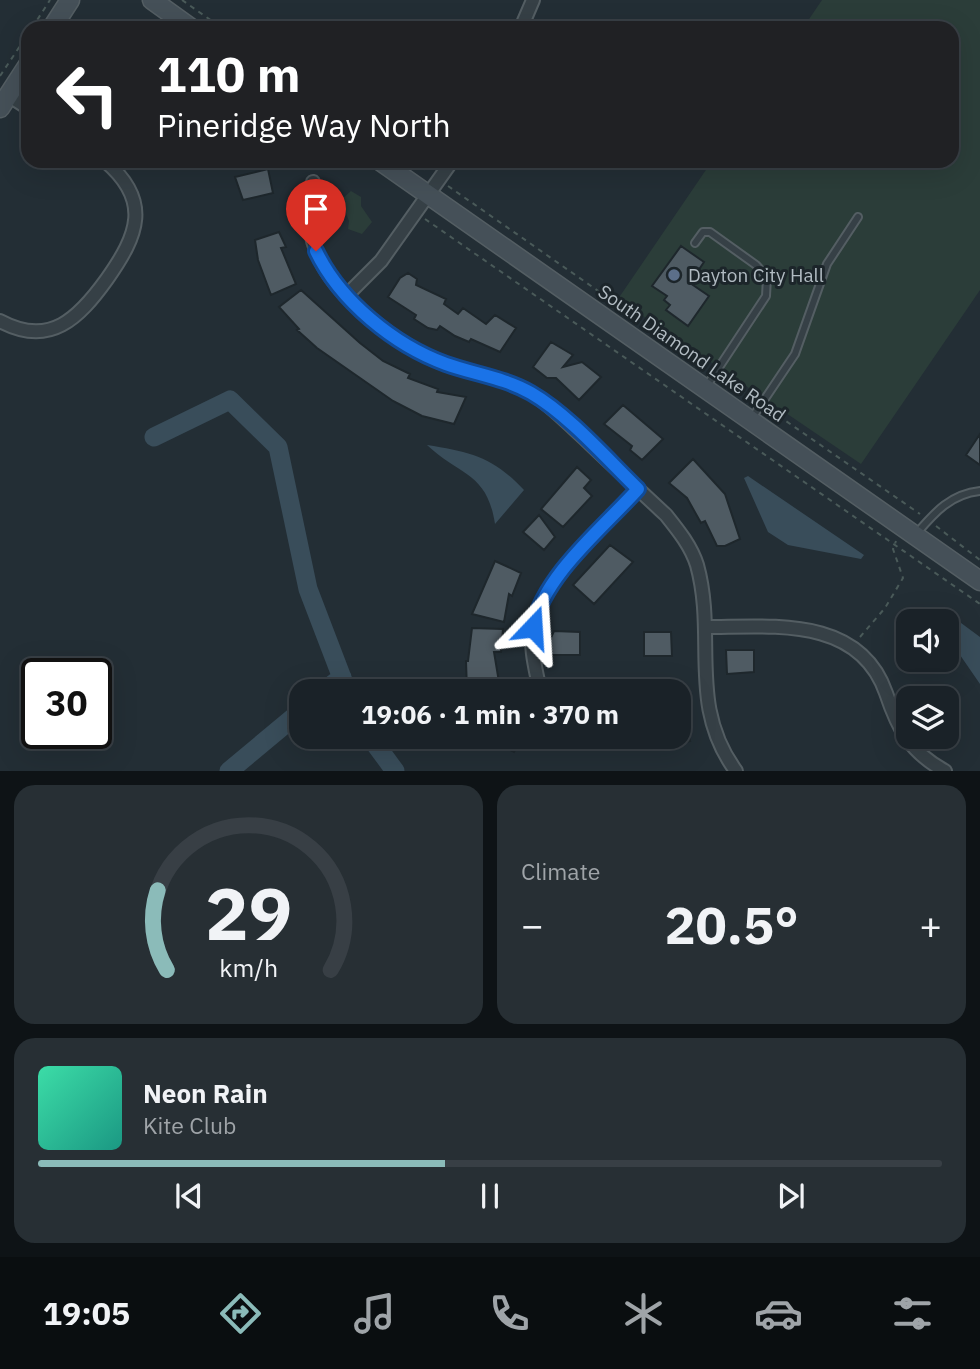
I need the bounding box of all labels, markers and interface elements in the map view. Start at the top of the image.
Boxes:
text: 110 m [157,42,301,105]
icon: left [42,49,133,140]
text: Pineridge Way North [157,104,451,146]
pin [286,179,346,251]
icon: arrive [297,190,335,228]
place label: Dayton City Hall [688,263,824,287]
marker: Dayton City Hall [666,267,682,283]
street label: South Diamond Lake Road [594,279,790,427]
position arrow [496,590,570,664]
map controls [896,609,959,749]
button: sound [896,609,959,672]
speed limit sign: 30 [21,658,112,749]
button: layers [896,686,959,749]
text: 19:06 · 1 min · 370 m [361,697,619,731]
text: Climate [521,856,600,886]
text: 29 [205,866,292,961]
text: 20.5° [664,891,799,958]
text: − [521,900,544,949]
text: + [919,900,942,949]
text: km/h [219,951,278,984]
text: Neon Rain [143,1076,268,1110]
text: Kite Club [143,1110,236,1140]
icon: previous [170,1177,208,1215]
icon: pause [471,1177,509,1215]
icon: next [772,1177,810,1215]
icon: directions [216,1289,265,1338]
icon: music [350,1289,399,1338]
icon: phone [485,1289,534,1338]
icon: climate [619,1289,668,1338]
icon: car [754,1289,803,1338]
icon: filters [888,1289,937,1338]
text: 19:05 [43,1292,130,1334]

